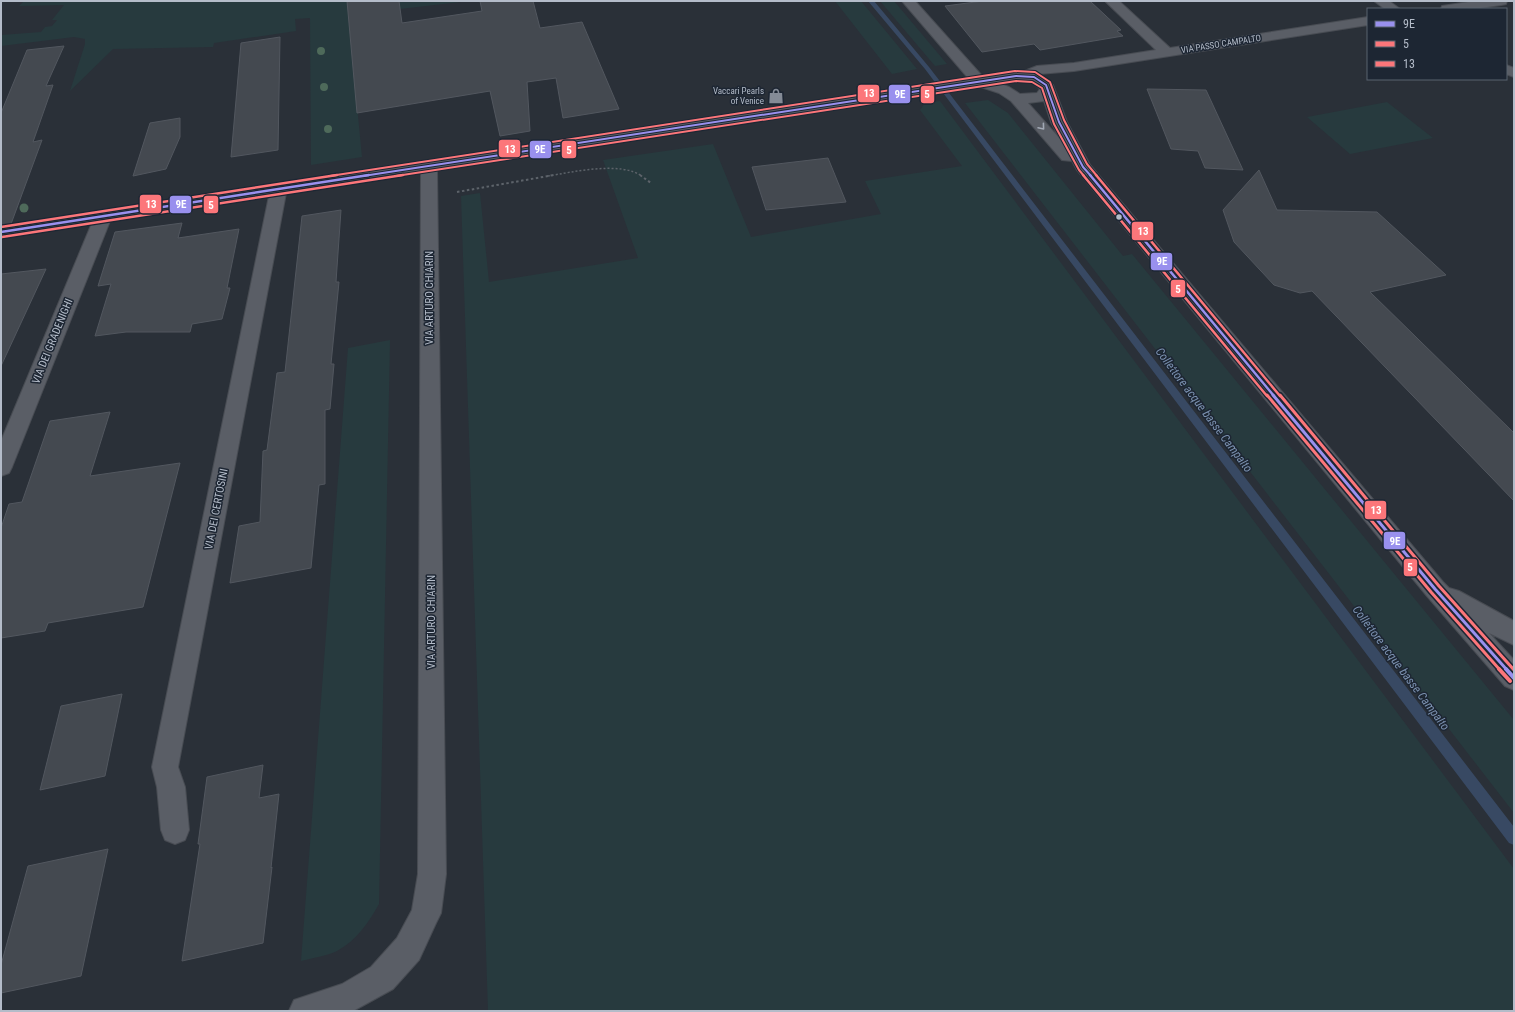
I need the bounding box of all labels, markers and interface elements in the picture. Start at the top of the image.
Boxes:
legend [1367,8,1507,80]
text: 9E [1403,17,1415,31]
street label: VIA PASSO CAMPALTO [1180,33,1262,55]
text: 5 [1403,37,1409,51]
text: 13 [1403,57,1415,71]
line badge: 13 [857,84,880,103]
line badge: 9E [888,84,911,104]
line badge: 5 [920,85,935,104]
place label: Vaccari Pearls of Venice [713,86,764,106]
shop icon: Vaccari Pearls of Venice [767,87,785,105]
text: 13 [863,87,875,100]
text: 9E [895,88,906,101]
text: 5 [924,88,930,101]
one-way arrow [1037,123,1044,130]
line badge: 13 [498,139,521,158]
line badge: 9E [529,140,552,159]
line badge: 5 [561,140,577,159]
text: 13 [504,143,516,156]
text: 9E [535,143,546,156]
text: 5 [566,144,572,157]
line badge: 13 [139,194,162,214]
line badge: 9E [169,195,192,214]
line badge: 5 [203,195,219,214]
text: 13 [145,198,157,211]
text: 9E [176,198,187,211]
text: 5 [208,199,214,212]
unlabelled marker [1114,212,1124,222]
line badge: 13 [1131,221,1154,241]
text: 13 [1137,225,1149,238]
street label: VIA ARTURO CHIARIN [423,251,436,345]
line badge: 9E [1150,252,1173,271]
text: 9E [1157,255,1168,268]
line badge: 5 [1170,279,1186,298]
text: 5 [1175,283,1181,296]
street label: VIA DEI GRADENIGHI [29,297,76,386]
water label: Collettore acque basse Campalto [1153,345,1256,475]
street label: VIA DEI CERTOSINI [202,467,231,551]
line badge: 13 [1364,500,1387,520]
text: 13 [1370,504,1382,517]
line badge: 9E [1383,531,1406,550]
text: 9E [1390,535,1401,548]
line badge: 5 [1403,558,1418,577]
text: 5 [1407,561,1413,574]
street label: VIA ARTURO CHIARIN [425,575,438,669]
water label: Collettore acque basse Campalto [1350,603,1453,733]

